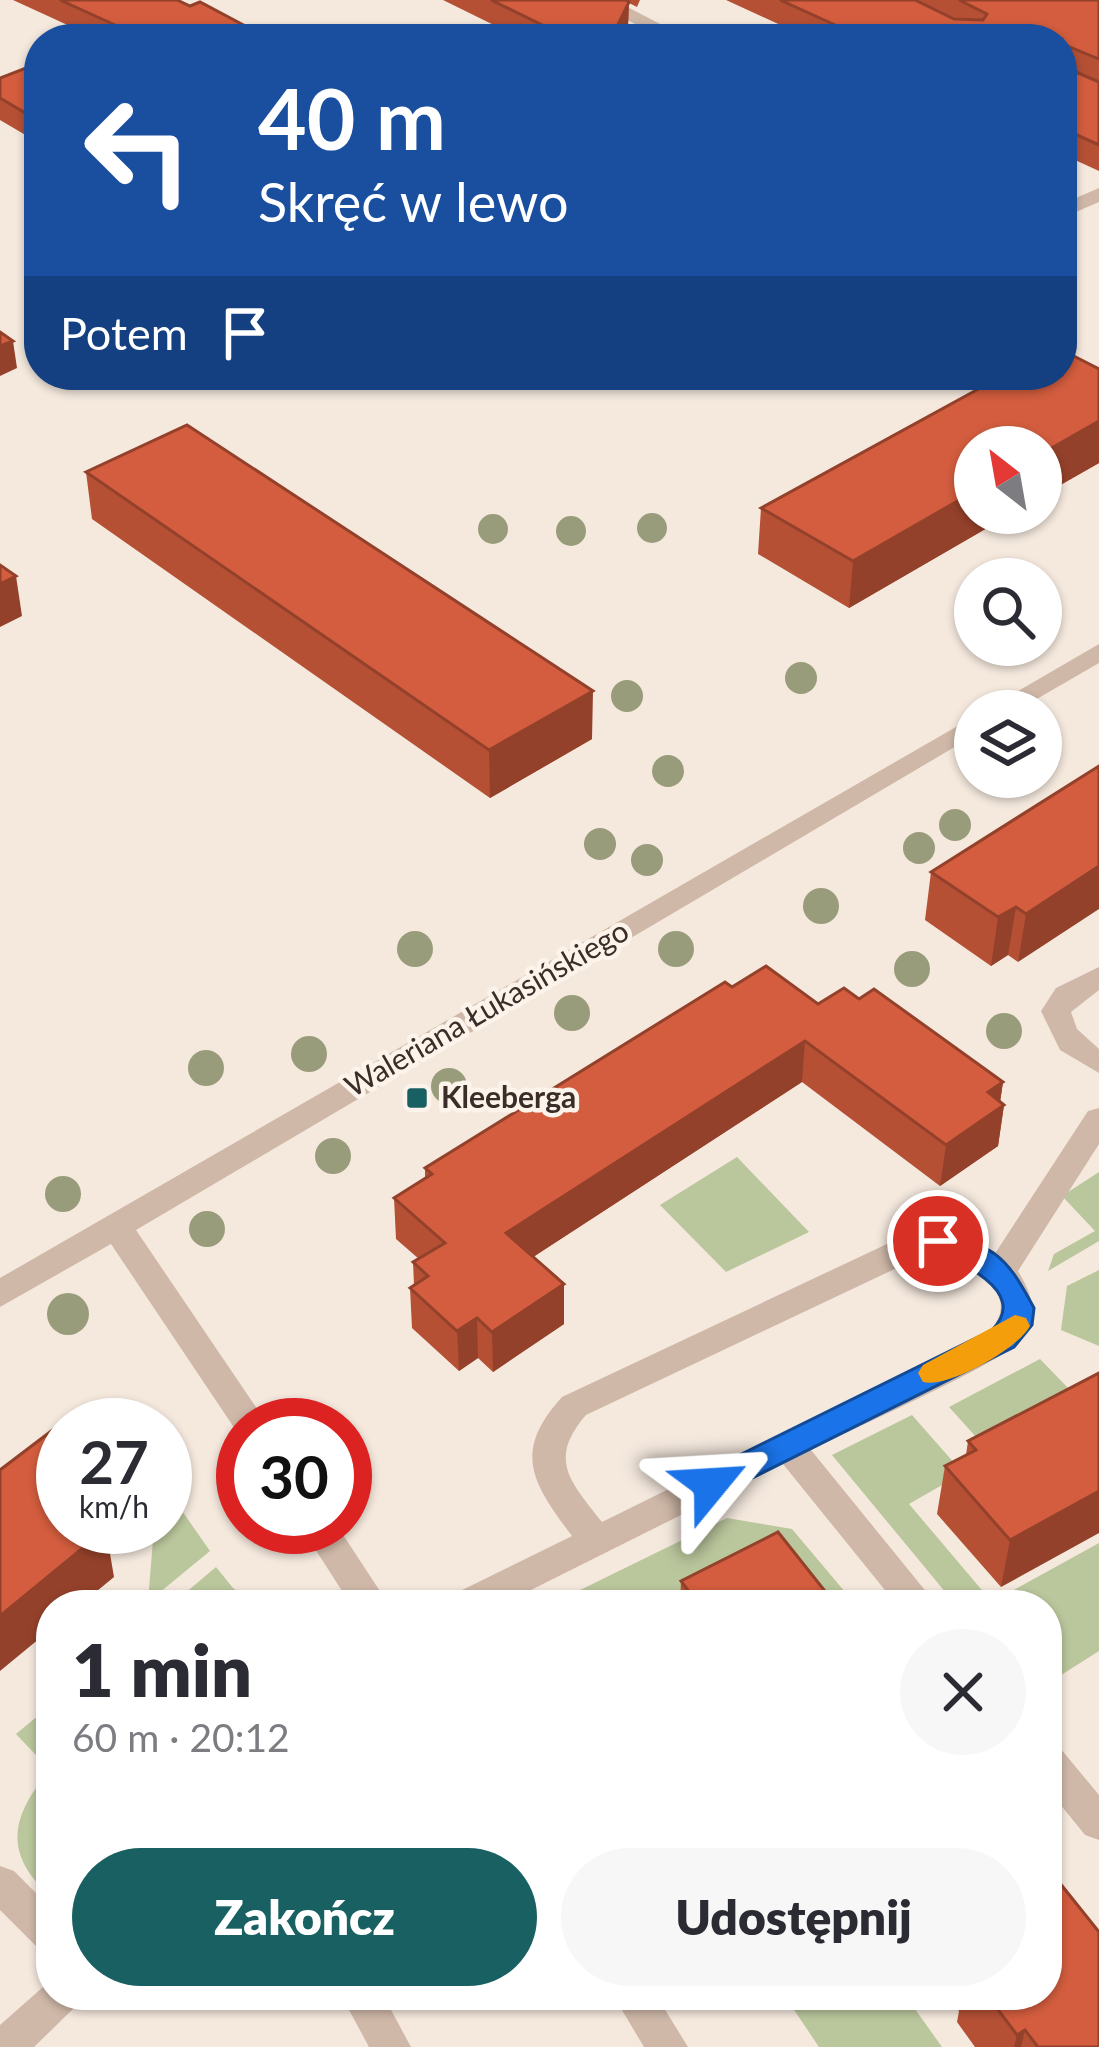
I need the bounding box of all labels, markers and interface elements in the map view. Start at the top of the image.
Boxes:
text: 40 m [258,67,446,168]
icon: left [60,72,216,228]
text: Skręć w lewo [258,169,569,234]
icon: arrive [212,300,278,366]
text: Potem [60,306,188,360]
north arrow [954,426,1062,534]
map controls [954,426,1062,798]
button: search [954,558,1062,666]
button: layers [954,690,1062,798]
street label: Waleriana Łukasińskiego [338,911,634,1103]
place label: Kleeberga [441,1078,576,1114]
marker: Kleeberga [404,1085,430,1111]
pin [887,1190,989,1292]
icon: arrive [905,1208,971,1274]
speed limit sign: 30 [216,1398,372,1554]
position arrow [648,1421,774,1547]
text: 27 [79,1425,149,1497]
text: km/h [79,1488,149,1524]
text: 1 min [72,1626,252,1712]
button: close [900,1629,1026,1755]
text: 60 m · 20:12 [72,1714,290,1760]
button: Zakończ [72,1848,537,1986]
button: Udostępnij [561,1848,1026,1986]

